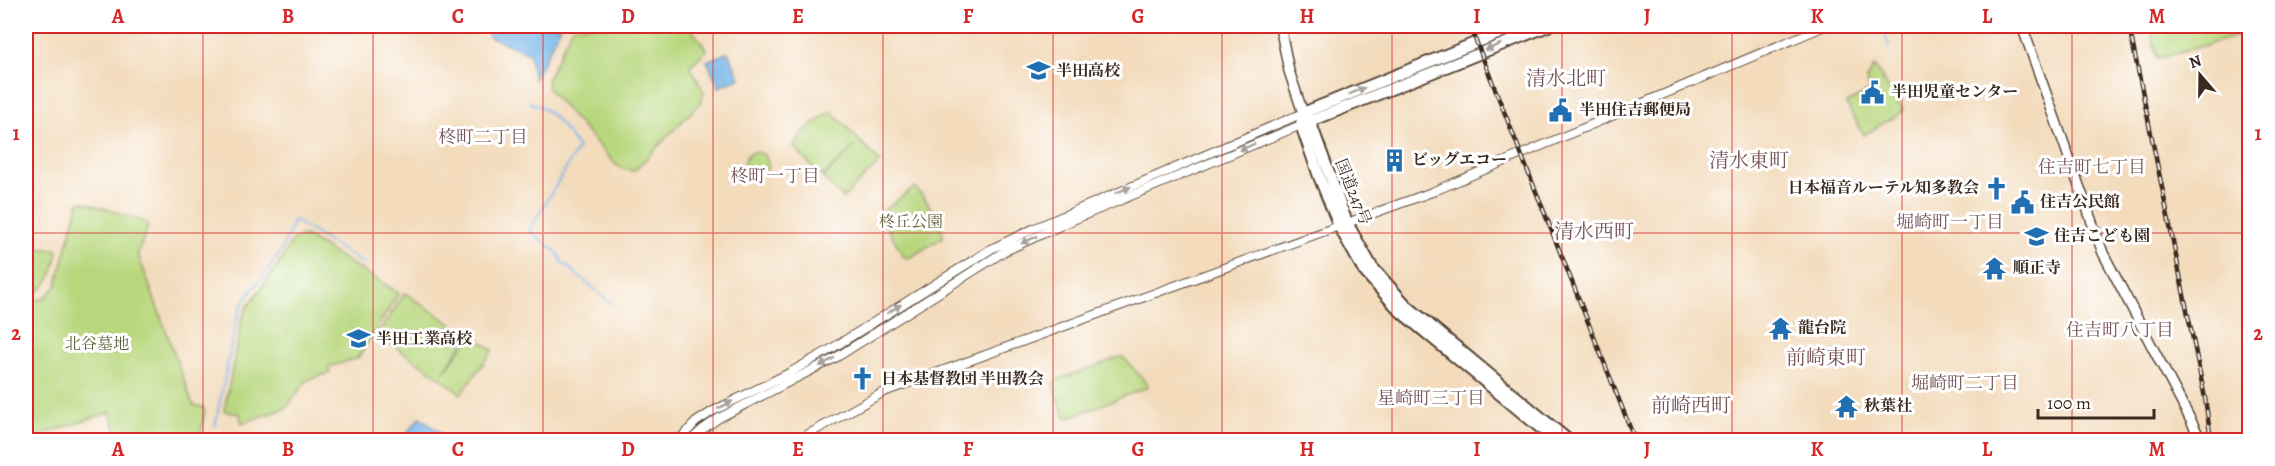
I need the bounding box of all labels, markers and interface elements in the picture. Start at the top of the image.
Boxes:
text: A [111,3,125,30]
text: B [282,3,294,30]
text: C [452,3,464,30]
text: D [621,3,635,30]
text: E [792,3,804,30]
text: F [963,3,974,30]
text: G [1131,3,1145,30]
text: H [1300,3,1315,30]
text: I [1473,3,1481,30]
text: J [1644,3,1651,30]
text: K [1810,3,1824,30]
text: L [1982,3,1993,30]
text: M [2149,3,2166,30]
one-way arrow [1484,43,1502,52]
north arrow [2170,45,2230,105]
text: N [2186,49,2205,74]
school or university icon: 半田高校 [1025,58,1051,84]
place label: 半田高校 [1056,60,1121,82]
district label: 清水北町 [1526,65,1606,92]
public building icon: 半田児童センター [1860,79,1886,105]
place label: 半田児童センター [1891,81,2018,103]
one-way arrow [1349,86,1367,96]
public building icon: 半田住吉郵便局 [1548,97,1574,123]
place label: 半田住吉郵便局 [1579,99,1691,121]
text: 1 [12,120,20,147]
text: 1 [2254,120,2262,147]
district label: 柊町二丁目 [438,125,528,149]
one-way arrow [1238,142,1256,152]
building icon: ビッグエコー [1381,147,1407,173]
district label: 清水東町 [1709,147,1789,174]
place label: ビッグエコー [1412,149,1507,171]
district label: 住吉町七丁目 [2038,155,2146,179]
street label: 国道247号 [1330,156,1376,228]
district label: 柊町一丁目 [730,164,820,188]
church icon: 日本福音ルーテル知多教会 [1984,175,2010,201]
place label: 日本福音ルーテル知多教会 [1788,177,1979,199]
one-way arrow [1114,186,1131,195]
public building icon: 住吉公民館 [2009,189,2035,215]
place label: 住吉公民館 [2040,191,2120,213]
district label: 堀崎町一丁目 [1896,210,2004,234]
park label: 柊丘公園 [879,211,943,233]
district label: 清水西町 [1554,218,1634,245]
school or university icon: 住吉こども園 [2023,223,2049,249]
place label: 住吉こども園 [2054,225,2150,247]
one-way arrow [1020,235,1038,245]
temple icon: 順正寺 [1982,255,2008,281]
place label: 順正寺 [2013,257,2061,279]
one-way arrow [886,304,902,315]
temple icon: 龍台院 [1767,315,1793,341]
place label: 龍台院 [1798,317,1846,339]
district label: 住吉町八丁目 [2066,318,2174,342]
text: 2 [11,320,21,347]
text: 2 [2253,320,2263,347]
school or university icon: 半田工業高校 [345,326,371,352]
place label: 半田工業高校 [376,328,473,350]
park label: 北谷墓地 [65,333,129,355]
district label: 前崎東町 [1786,344,1866,371]
one-way arrow [818,357,835,367]
church icon: 日本基督教団 半田教会 [850,366,876,392]
place label: 日本基督教団 半田教会 [881,368,1044,390]
district label: 堀崎町二丁目 [1911,371,2019,395]
scale bar [2038,382,2154,420]
district label: 星崎町三丁目 [1377,386,1485,410]
text: 100 m [2047,391,2091,415]
district label: 前崎西町 [1651,392,1731,419]
temple icon: 秋葉社 [1833,393,1859,419]
place label: 秋葉社 [1864,395,1912,417]
one-way arrow [716,400,733,410]
text: A [111,436,125,463]
text: B [282,436,294,463]
text: C [452,436,464,463]
text: D [621,436,635,463]
text: E [792,436,804,463]
text: F [963,436,974,463]
text: G [1131,436,1145,463]
text: H [1300,436,1315,463]
text: I [1473,436,1481,463]
text: J [1644,436,1651,463]
text: K [1810,436,1824,463]
text: L [1982,436,1993,463]
text: M [2149,436,2166,463]

